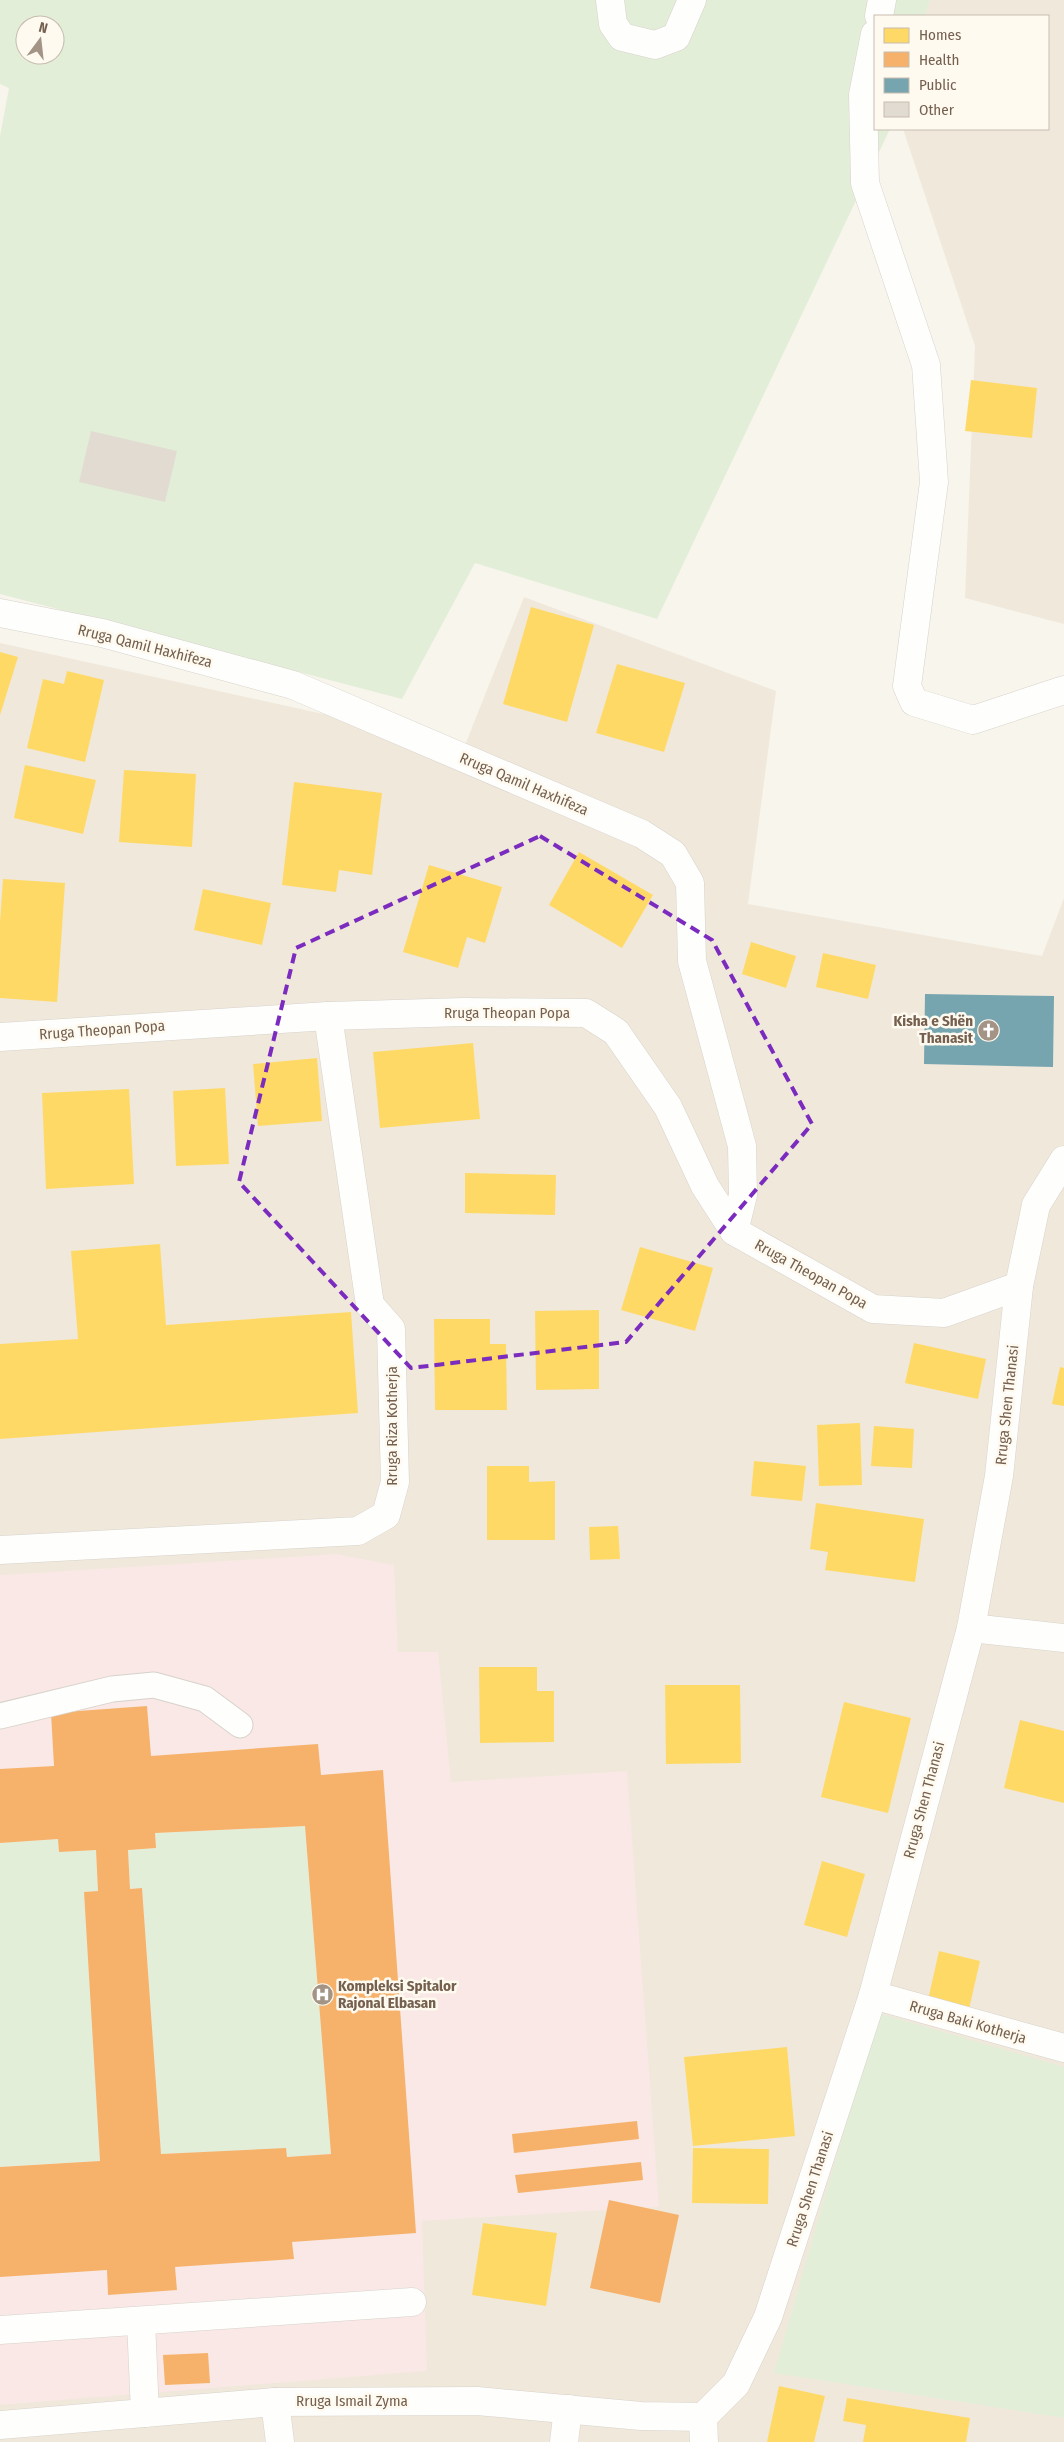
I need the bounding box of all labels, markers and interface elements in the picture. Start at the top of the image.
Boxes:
north arrow [15,15,65,65]
legend [874,15,1049,130]
text: N [37,19,49,37]
text: Homes [919,26,961,44]
text: Health [919,51,959,69]
text: Public [919,76,957,94]
text: Other [919,101,955,119]
street label: Rruga Qamil Haxhifeza [76,621,214,671]
street label: Rruga Qamil Haxhifeza [457,749,591,819]
street label: Rruga Theopan Popa [444,1004,570,1022]
place label: Kisha e Shën Thanasit [894,1012,974,1047]
street label: Rruga Theopan Popa [38,1017,166,1043]
church icon: Kisha e Shën Thanasit [977,1018,1001,1042]
street label: Rruga Theopan Popa [751,1236,871,1312]
street label: Rruga Shen Thanasi [992,1344,1022,1466]
street label: Rruga Riza Kotherja [383,1366,401,1486]
street label: Rruga Shen Thanasi [900,1739,948,1861]
place label: Kompleksi Spitalor Rajonal Elbasan [338,1977,457,2012]
hospital icon: Kompleksi Spitalor Rajonal Elbasan [310,1983,334,2007]
street label: Rruga Baki Kotherja [907,1997,1029,2047]
street label: Rruga Shen Thanasi [783,2129,837,2249]
street label: Rruga Ismail Zyma [296,2392,408,2410]

